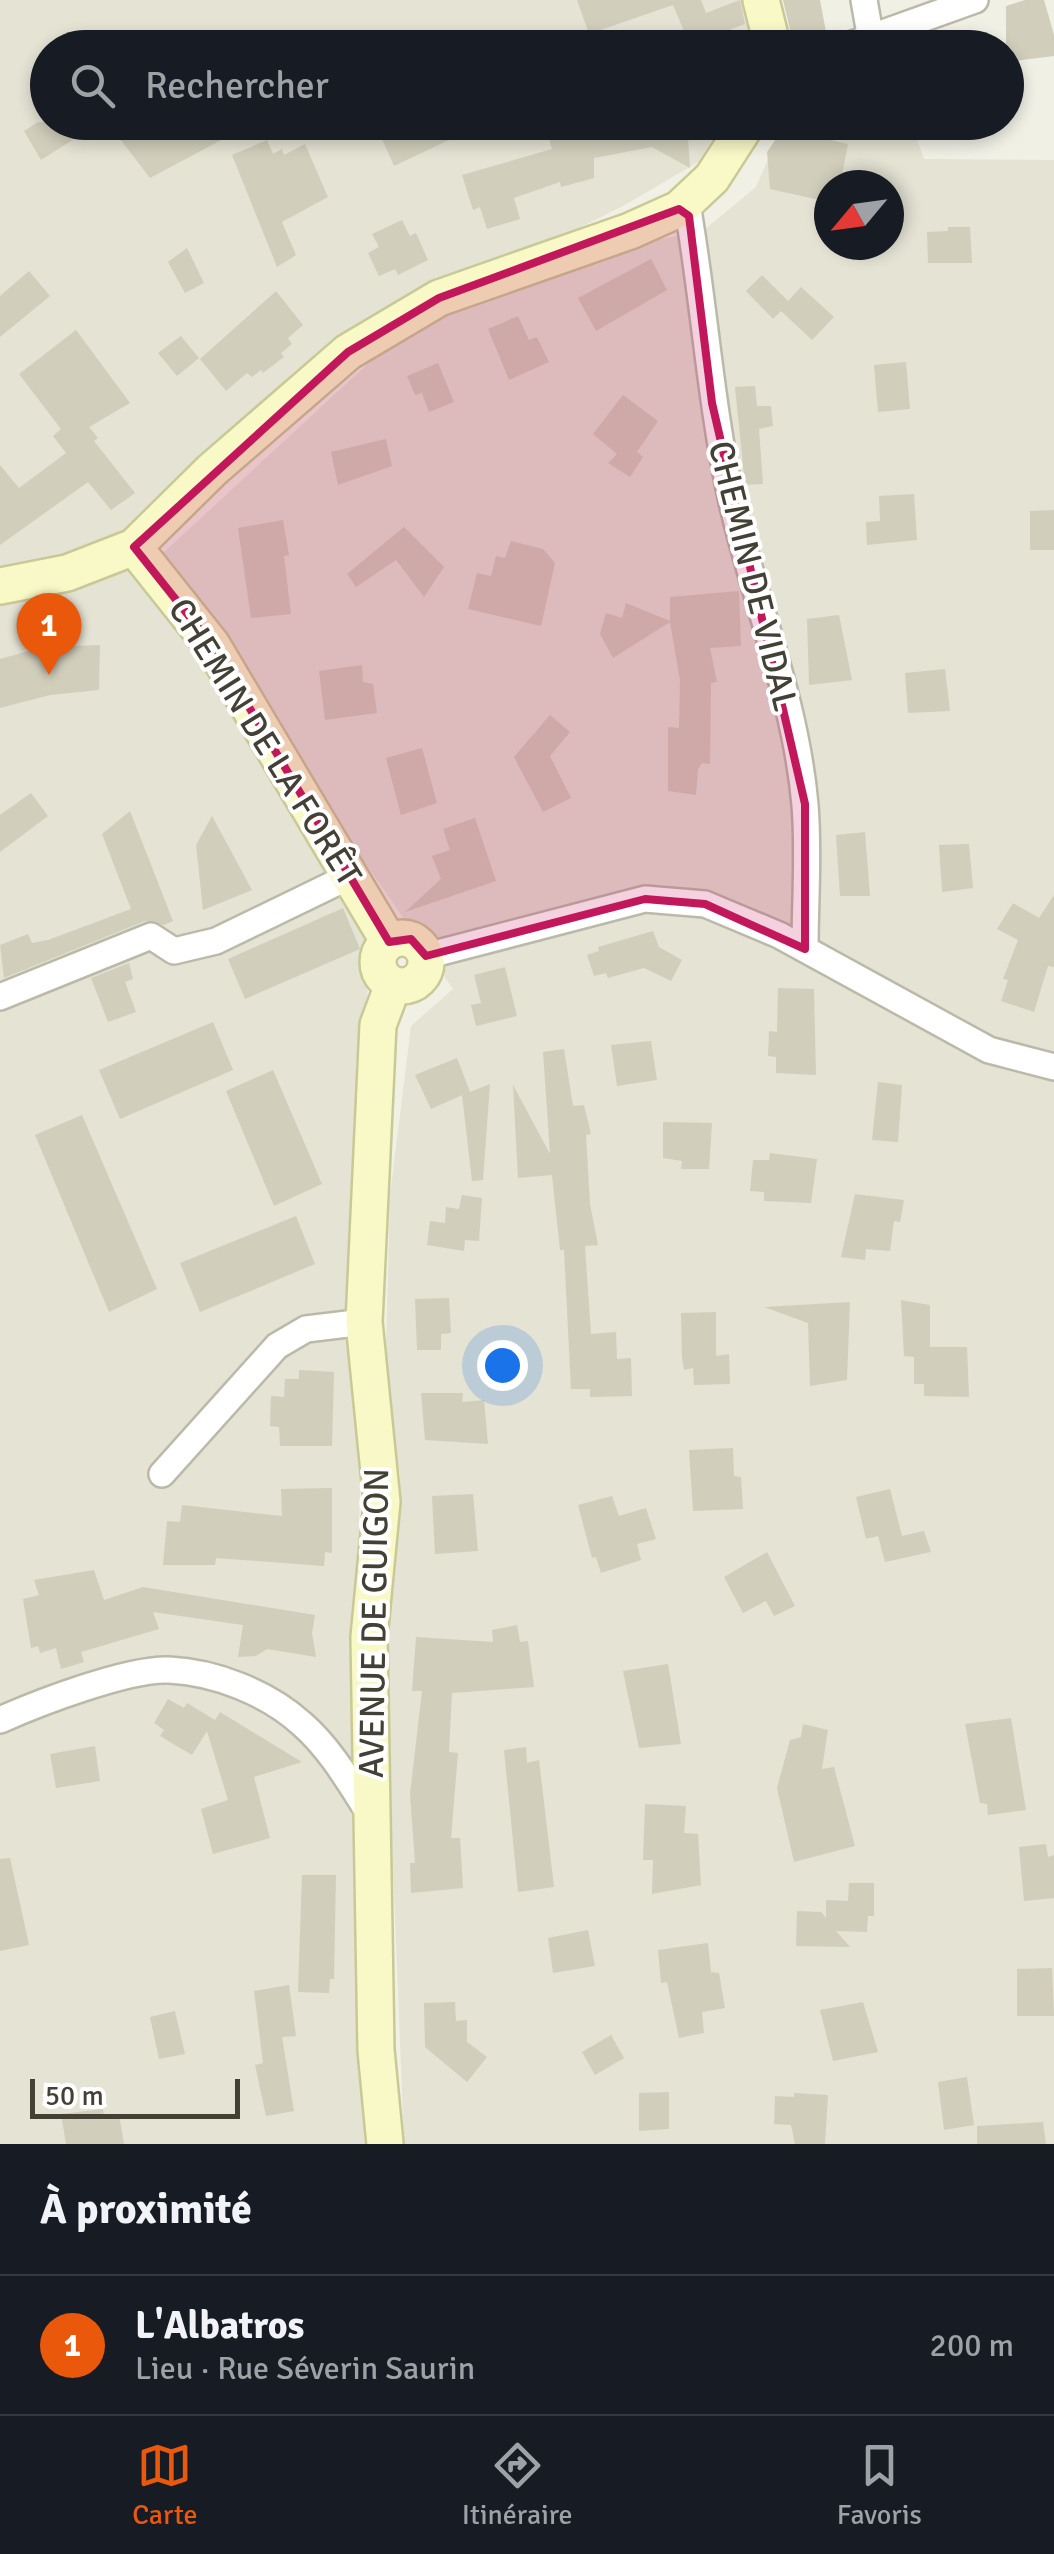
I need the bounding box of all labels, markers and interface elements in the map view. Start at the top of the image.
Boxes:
search box [30,30,1024,140]
icon: search [65,58,120,113]
text: Rechercher [145,62,329,109]
north arrow [814,170,904,260]
street label: CHEMIN DE VIDAL [699,437,807,715]
street label: CHEMIN DE LA FORÊT [159,590,371,894]
pin: 1 [17,592,82,675]
your location [477,1340,528,1391]
street label: AVENUE DE GUIGON [350,1468,398,1778]
scale bar [30,2074,240,2118]
text: 50 m [45,2079,104,2113]
text: À proximité [40,2184,252,2235]
text: L'Albatros [135,2302,304,2349]
text: 1 [64,2326,81,2365]
text: 200 m [930,2326,1014,2365]
text: Lieu · Rue Séverin Saurin [135,2349,475,2388]
tab: Carte [132,2438,197,2532]
tab: Itinéraire [462,2438,573,2532]
tab: Favoris [837,2438,922,2532]

